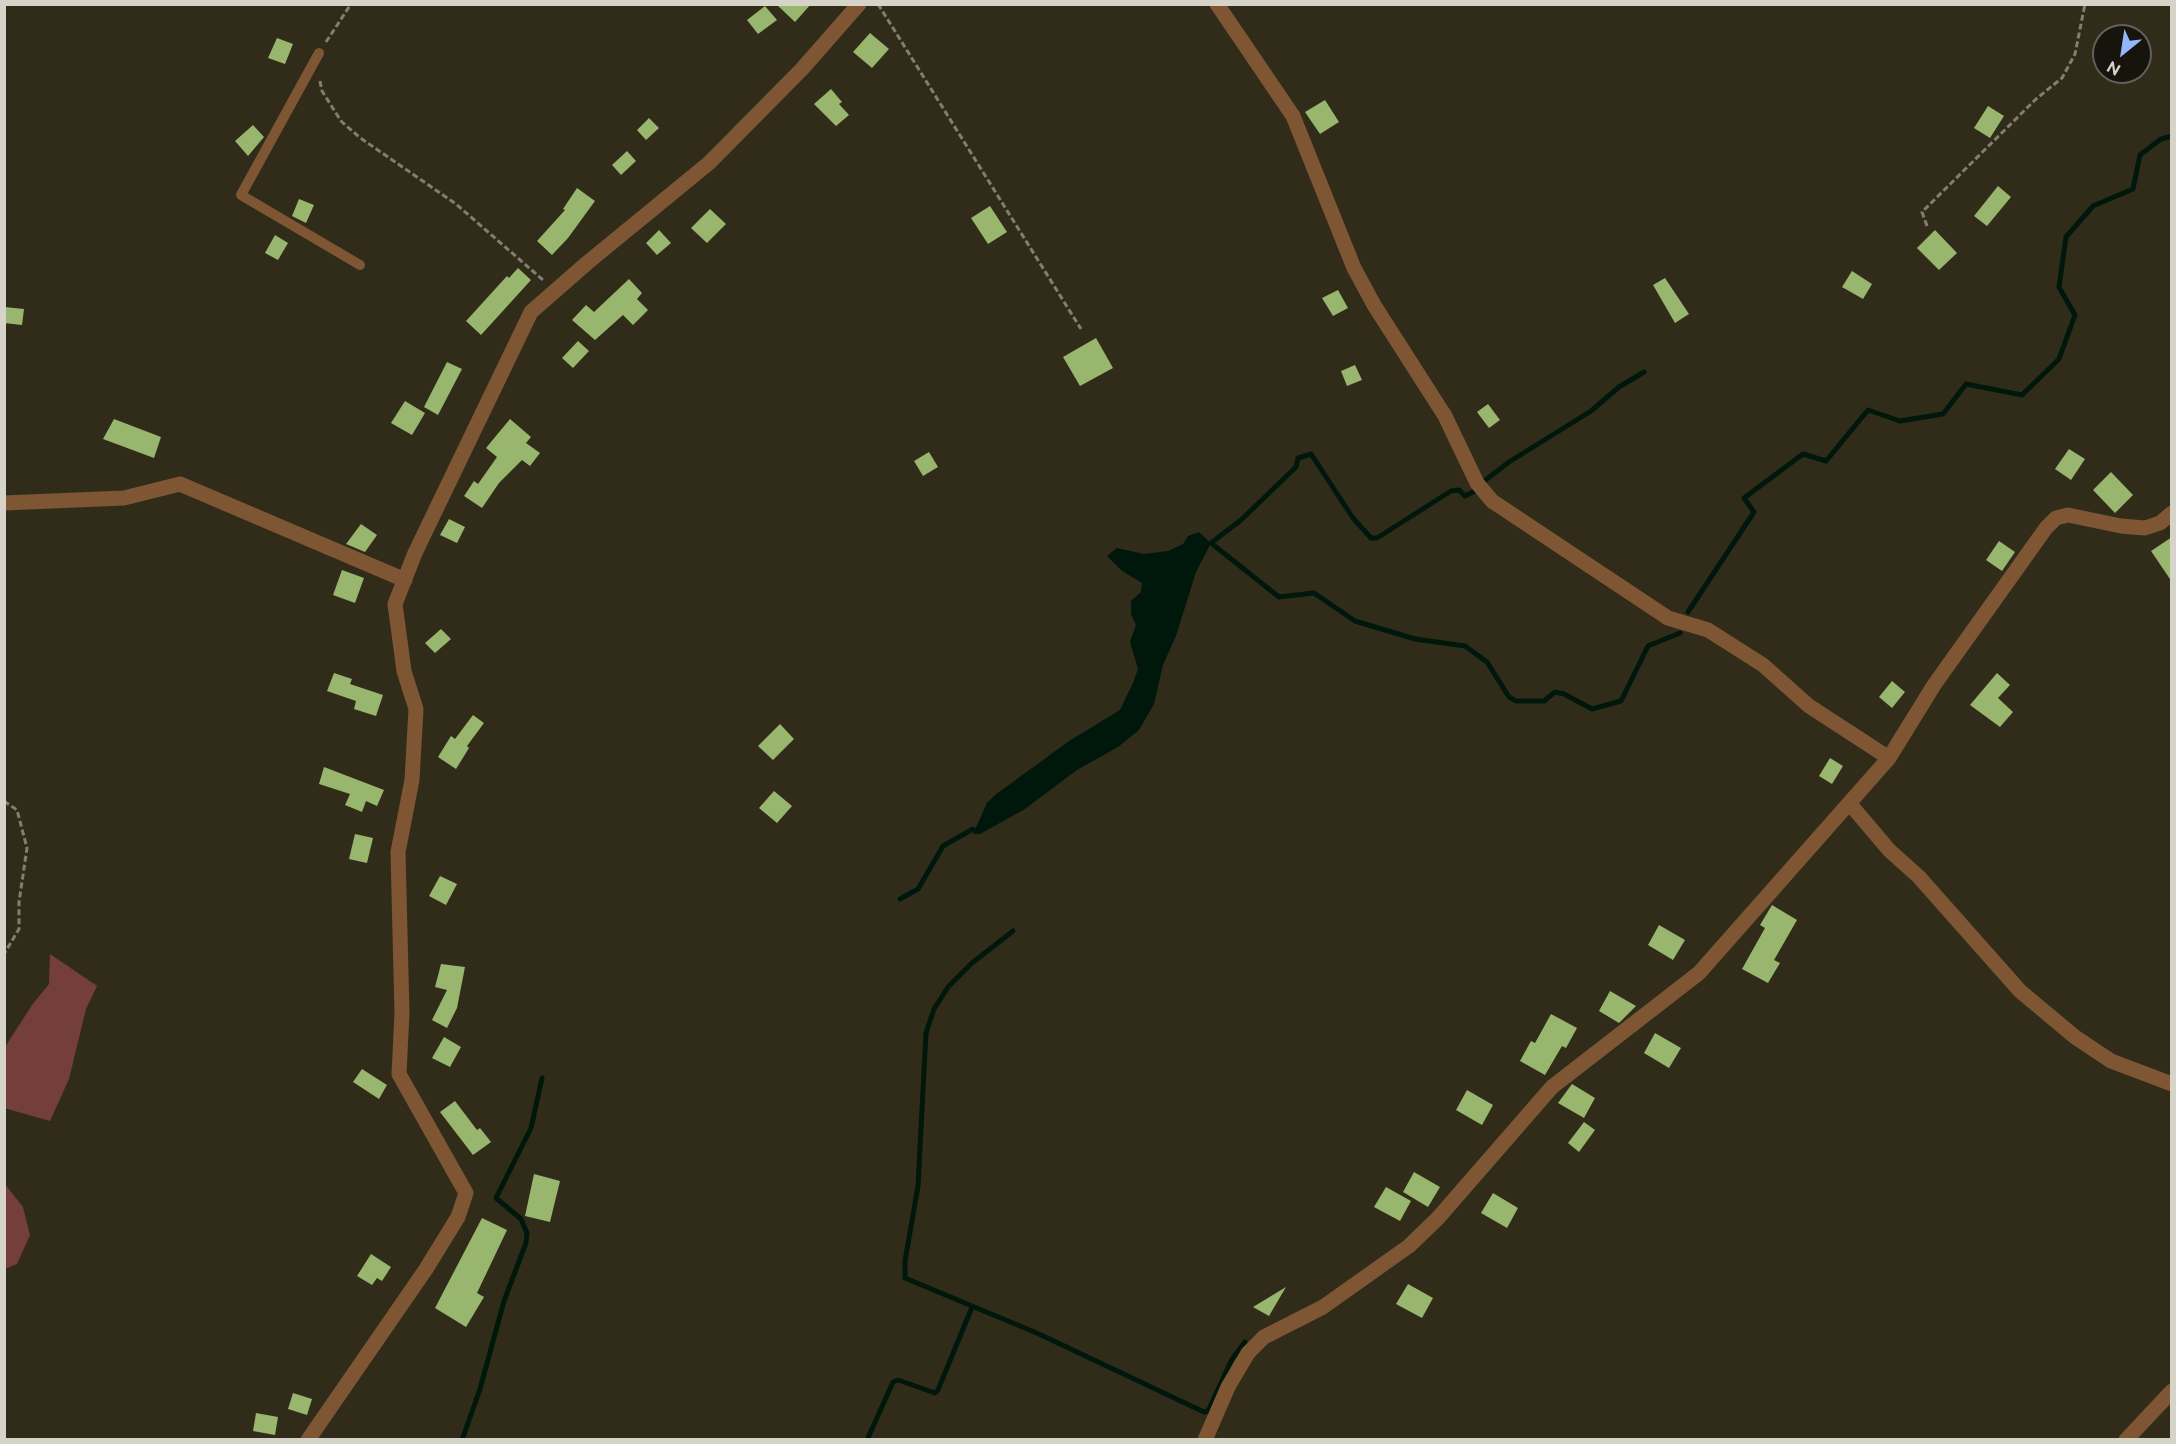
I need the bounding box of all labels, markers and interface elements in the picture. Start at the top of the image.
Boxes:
north arrow [2092,24,2152,84]
text: N [2104,57,2124,80]

